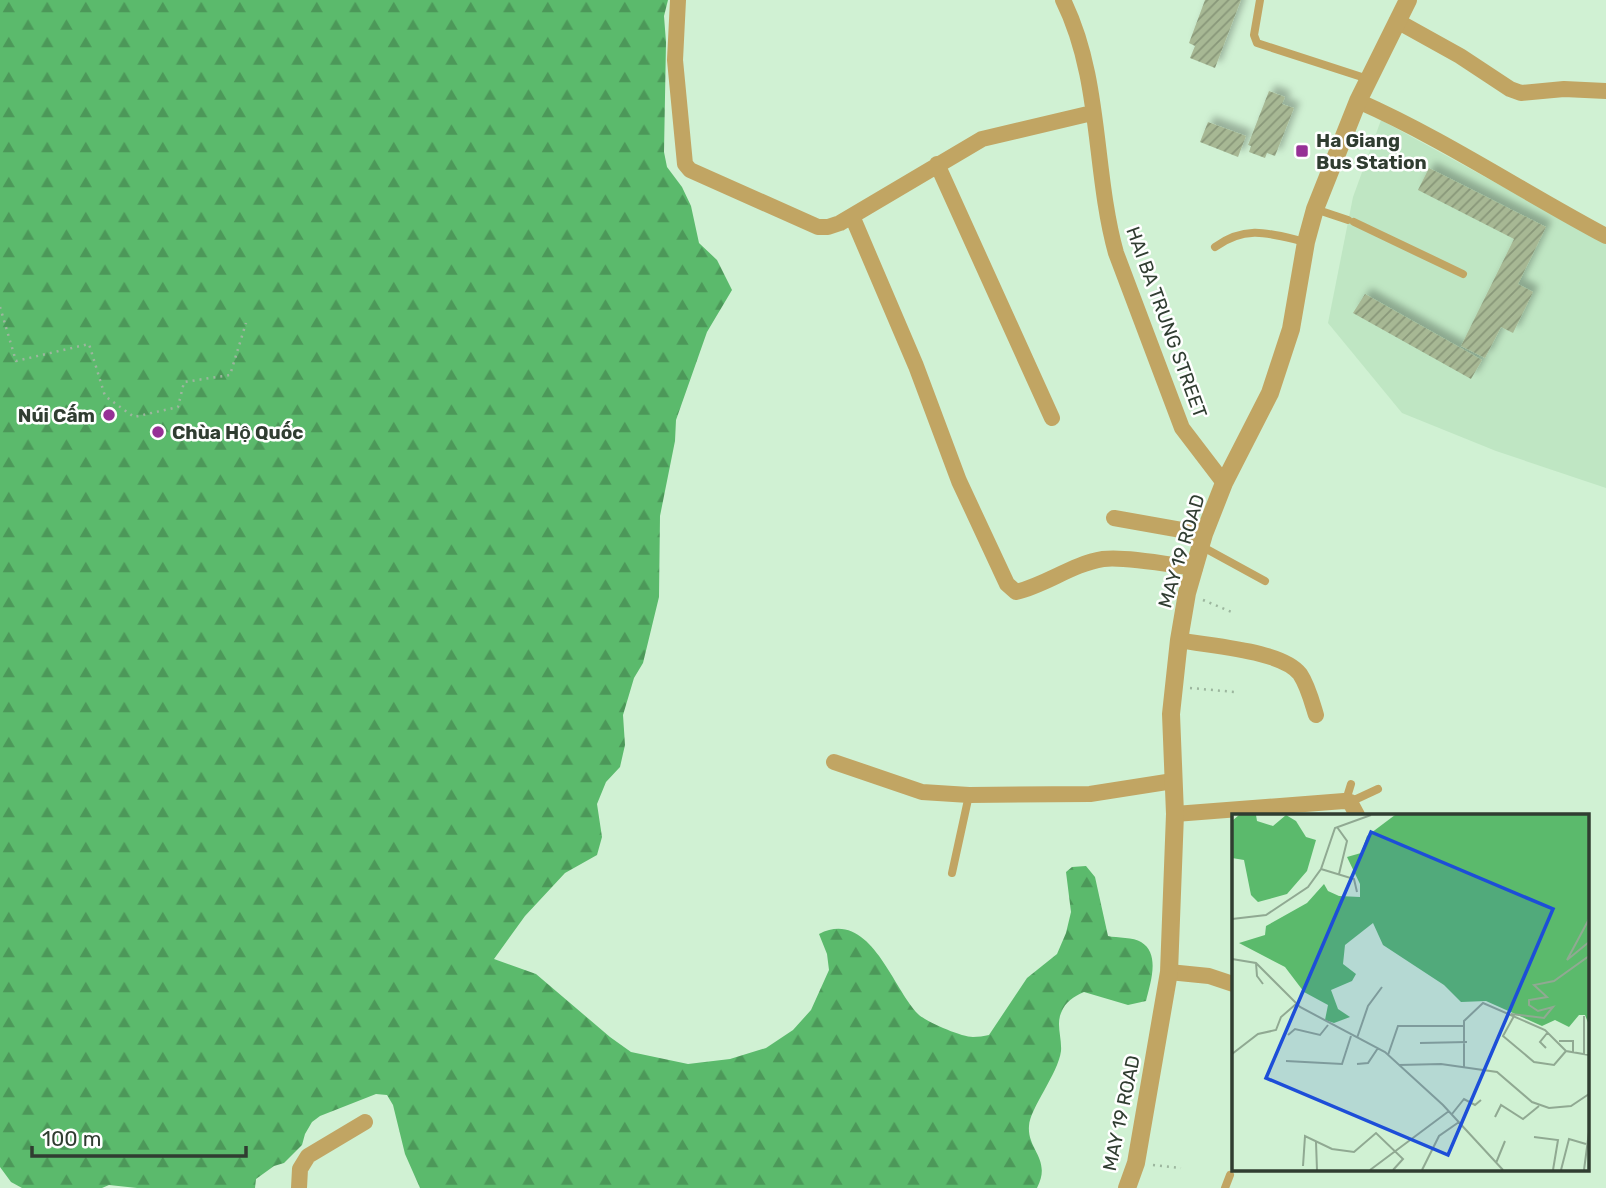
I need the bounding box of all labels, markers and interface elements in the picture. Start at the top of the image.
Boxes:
place label: Ha Giang Bus Station [1316,129,1427,174]
marker: Ha Giang Bus Station [1294,143,1310,159]
street label: HAI BA TRUNG STREET [1121,223,1212,421]
place label: Núi Cấm [18,404,95,427]
marker: Núi Cấm [101,407,117,423]
place label: Chùa Hộ Quốc [172,421,303,444]
marker: Chùa Hộ Quốc [150,424,166,440]
street label: MAY 19 ROAD [1153,491,1210,611]
inset map [1232,814,1588,1170]
street label: MAY 19 ROAD [1098,1053,1145,1173]
scale bar [32,1114,245,1158]
text: 100 m [42,1126,101,1151]

